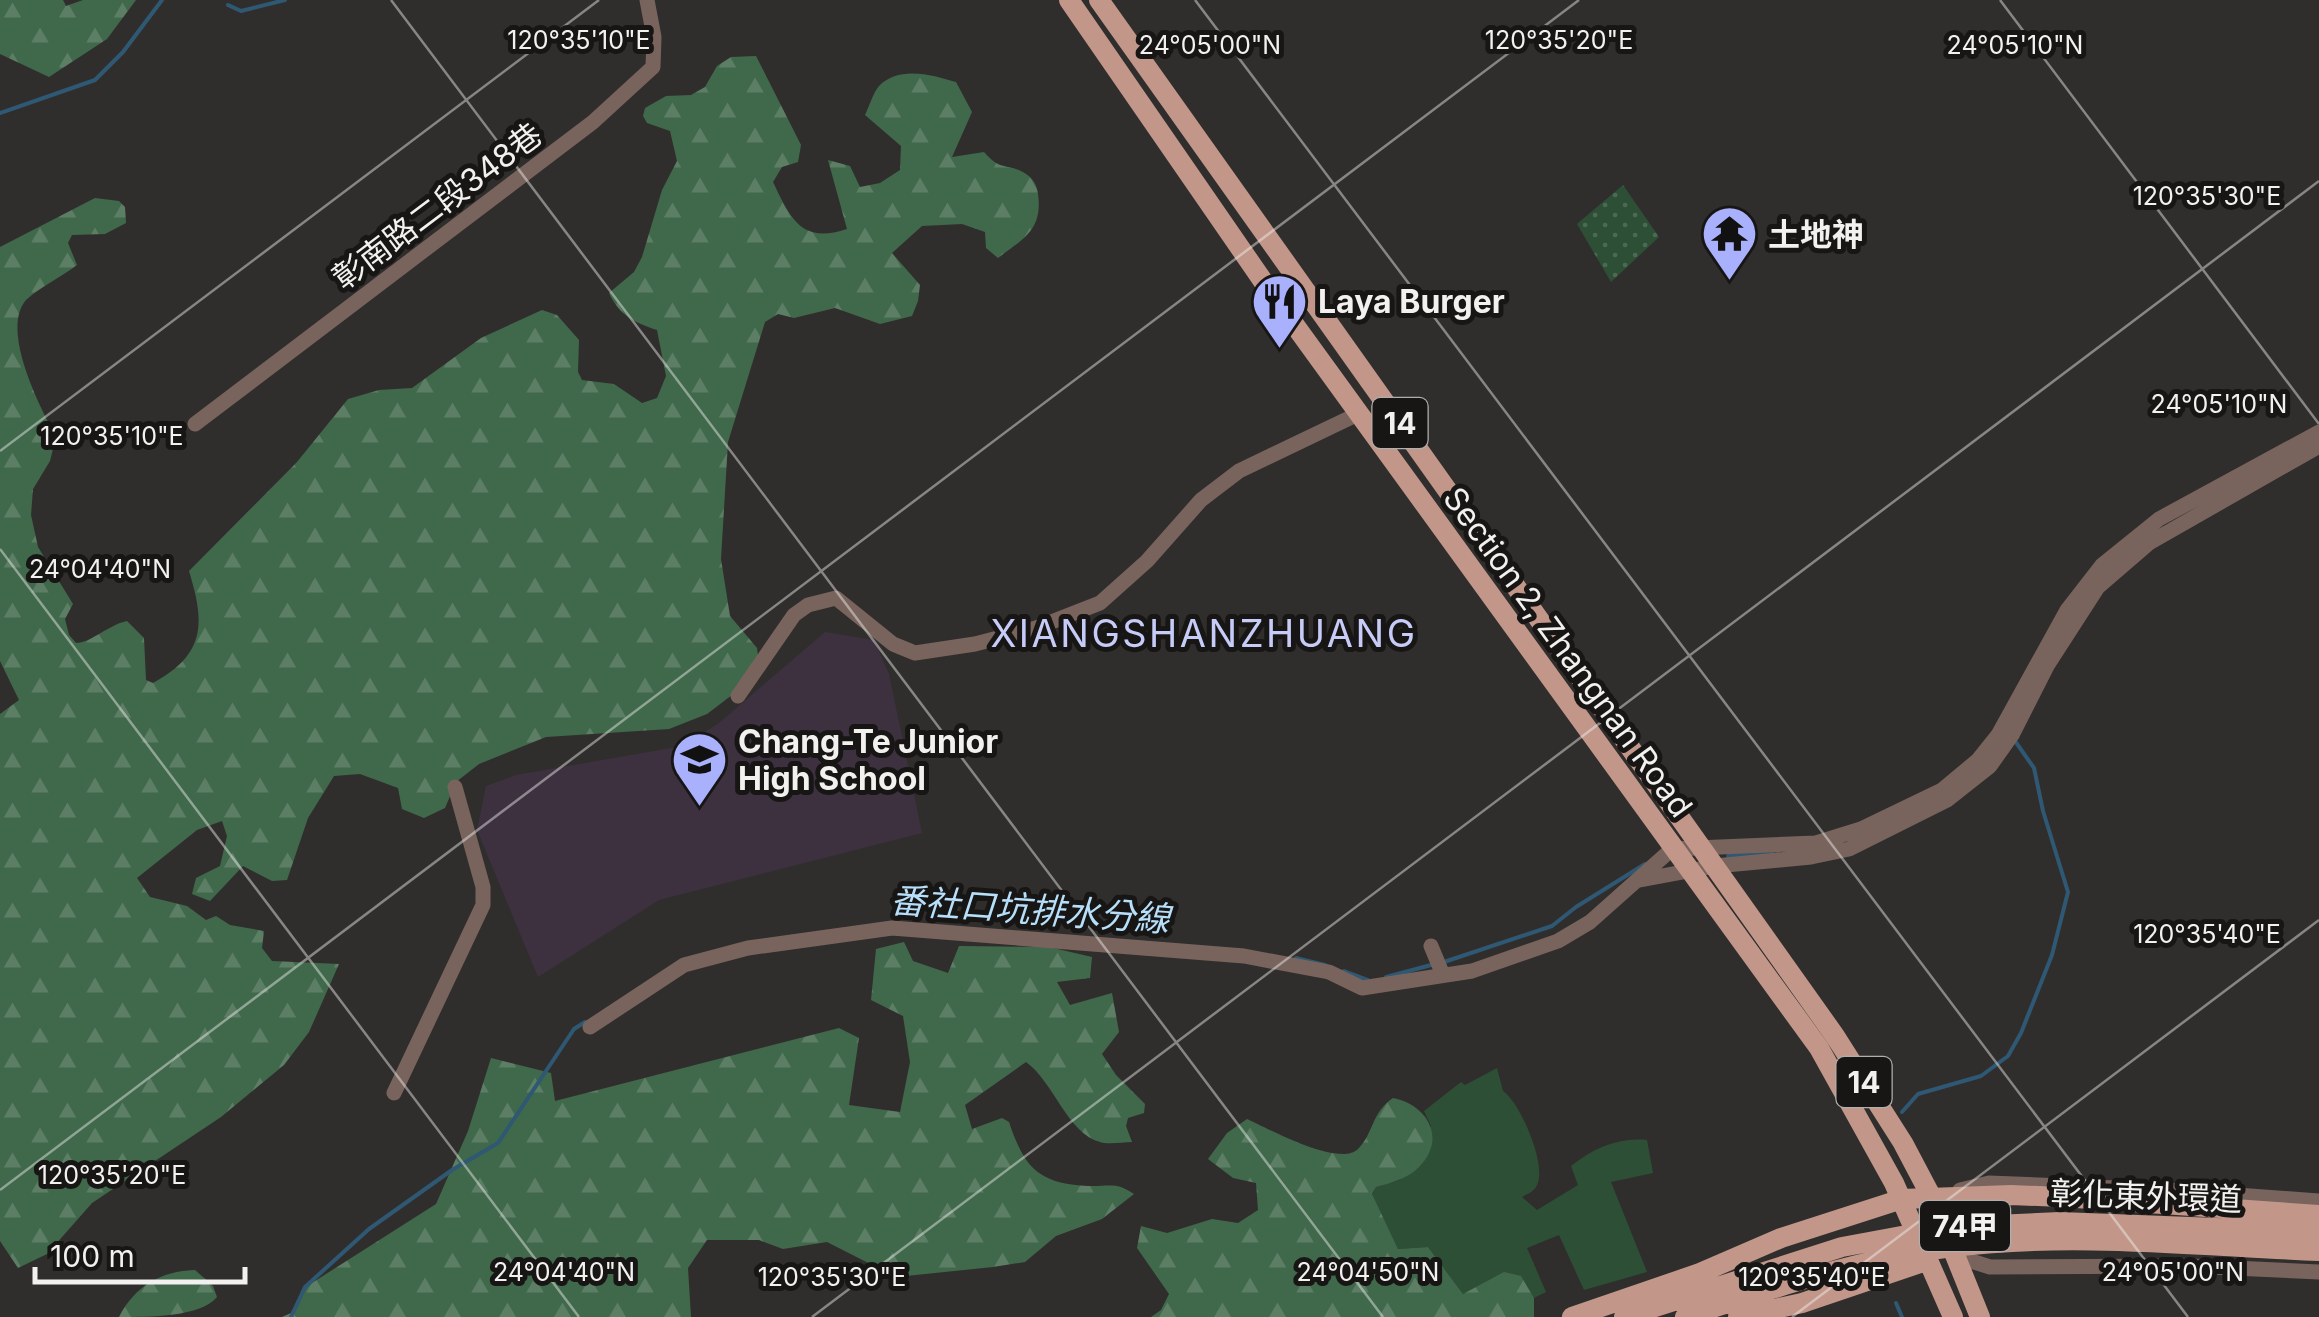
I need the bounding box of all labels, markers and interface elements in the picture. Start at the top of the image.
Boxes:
text: 120°35'10"E [507,25,651,55]
text: 120°35'20"E [1485,25,1633,55]
text: 24°05'00"N [1139,30,1281,60]
text: 24°05'10"N [1947,30,2083,60]
street label: 彰南路二段348巷 [325,115,549,297]
text: 120°35'30"E [2133,181,2281,211]
temple icon: 土地神 [1699,204,1759,283]
place label: 土地神 [1768,215,1864,254]
restaurant icon: Laya Burger [1249,271,1309,350]
place label: Laya Burger [1318,282,1505,321]
text: 24°05'10"N [2151,389,2287,419]
road number: 14 [1372,398,1428,448]
text: 120°35'10"E [40,421,184,451]
street label: Section 2, Zhangnan Road [1435,480,1701,824]
text: 24°04'40"N [29,554,171,584]
district label: XIANGSHANZHUANG [990,610,1418,656]
place label: Chang-Te Junior High School [738,722,998,798]
school or university icon: Chang-Te Junior High School [669,729,729,808]
water label: 番社口坑排水分線 [889,878,1175,940]
text: 120°35'40"E [2133,919,2281,949]
road number: 14 [1836,1057,1892,1107]
text: 120°35'20"E [38,1160,186,1190]
street label: 彰化東外環道 [2049,1173,2243,1219]
road number: 74甲 [1920,1201,2010,1251]
scale bar [35,1222,245,1284]
text: 100 m [50,1238,135,1274]
text: 24°04'40"N [493,1257,635,1287]
text: 24°04'50"N [1297,1257,1439,1287]
text: 24°05'00"N [2102,1257,2244,1287]
text: 120°35'30"E [758,1262,906,1292]
text: 120°35'40"E [1738,1262,1886,1292]

